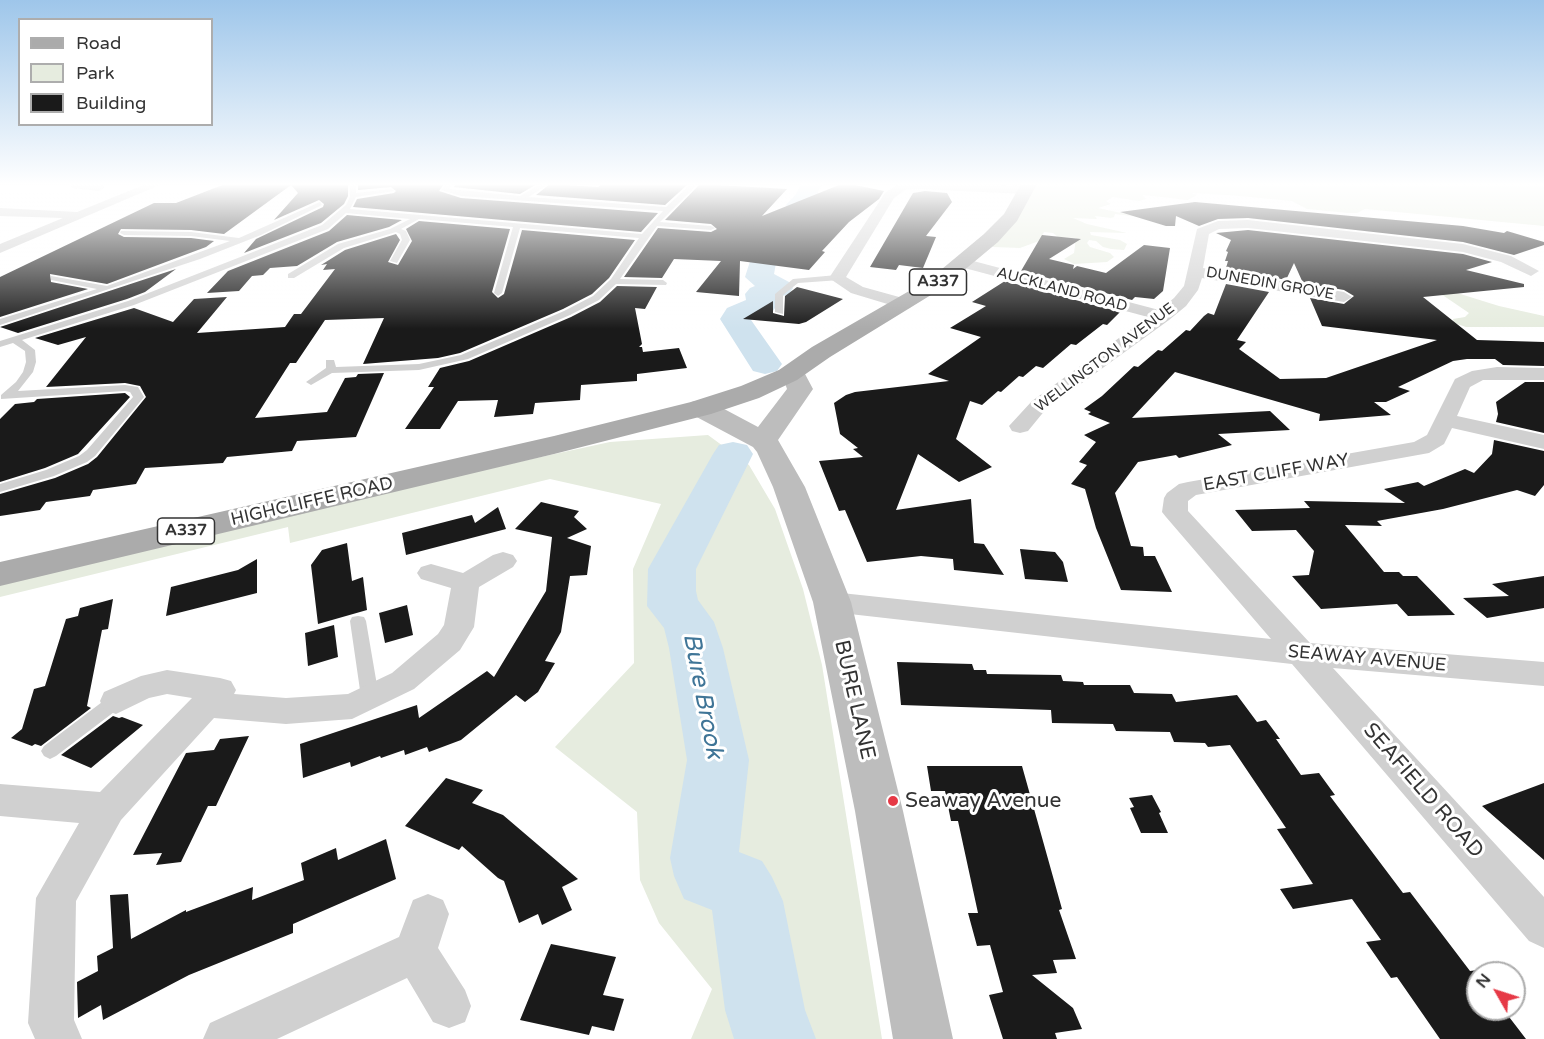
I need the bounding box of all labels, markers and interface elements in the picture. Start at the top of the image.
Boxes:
legend [18,18,213,126]
text: Road [76,32,121,54]
text: Park [76,62,114,84]
text: Building [76,92,146,114]
street label: AUCKLAND ROAD [995,264,1129,316]
street label: DUNEDIN GROVE [1205,264,1335,304]
road number: A337 [910,269,966,295]
street label: WELLINGTON AVENUE [1032,300,1178,416]
street label: EAST CLIFF WAY [1201,450,1351,496]
street label: HIGHCLIFFE ROAD [229,473,395,531]
road number: A337 [158,518,214,544]
water label: Bure Brook [676,631,728,761]
street label: BURE LANE [828,638,880,762]
street label: SEAWAY AVENUE [1287,641,1447,677]
street label: SEAFIELD ROAD [1358,718,1488,864]
place label: Seaway Avenue [905,788,1061,814]
marker: Seaway Avenue [886,794,900,808]
north arrow [1466,961,1526,1021]
text: N [1472,970,1495,992]

